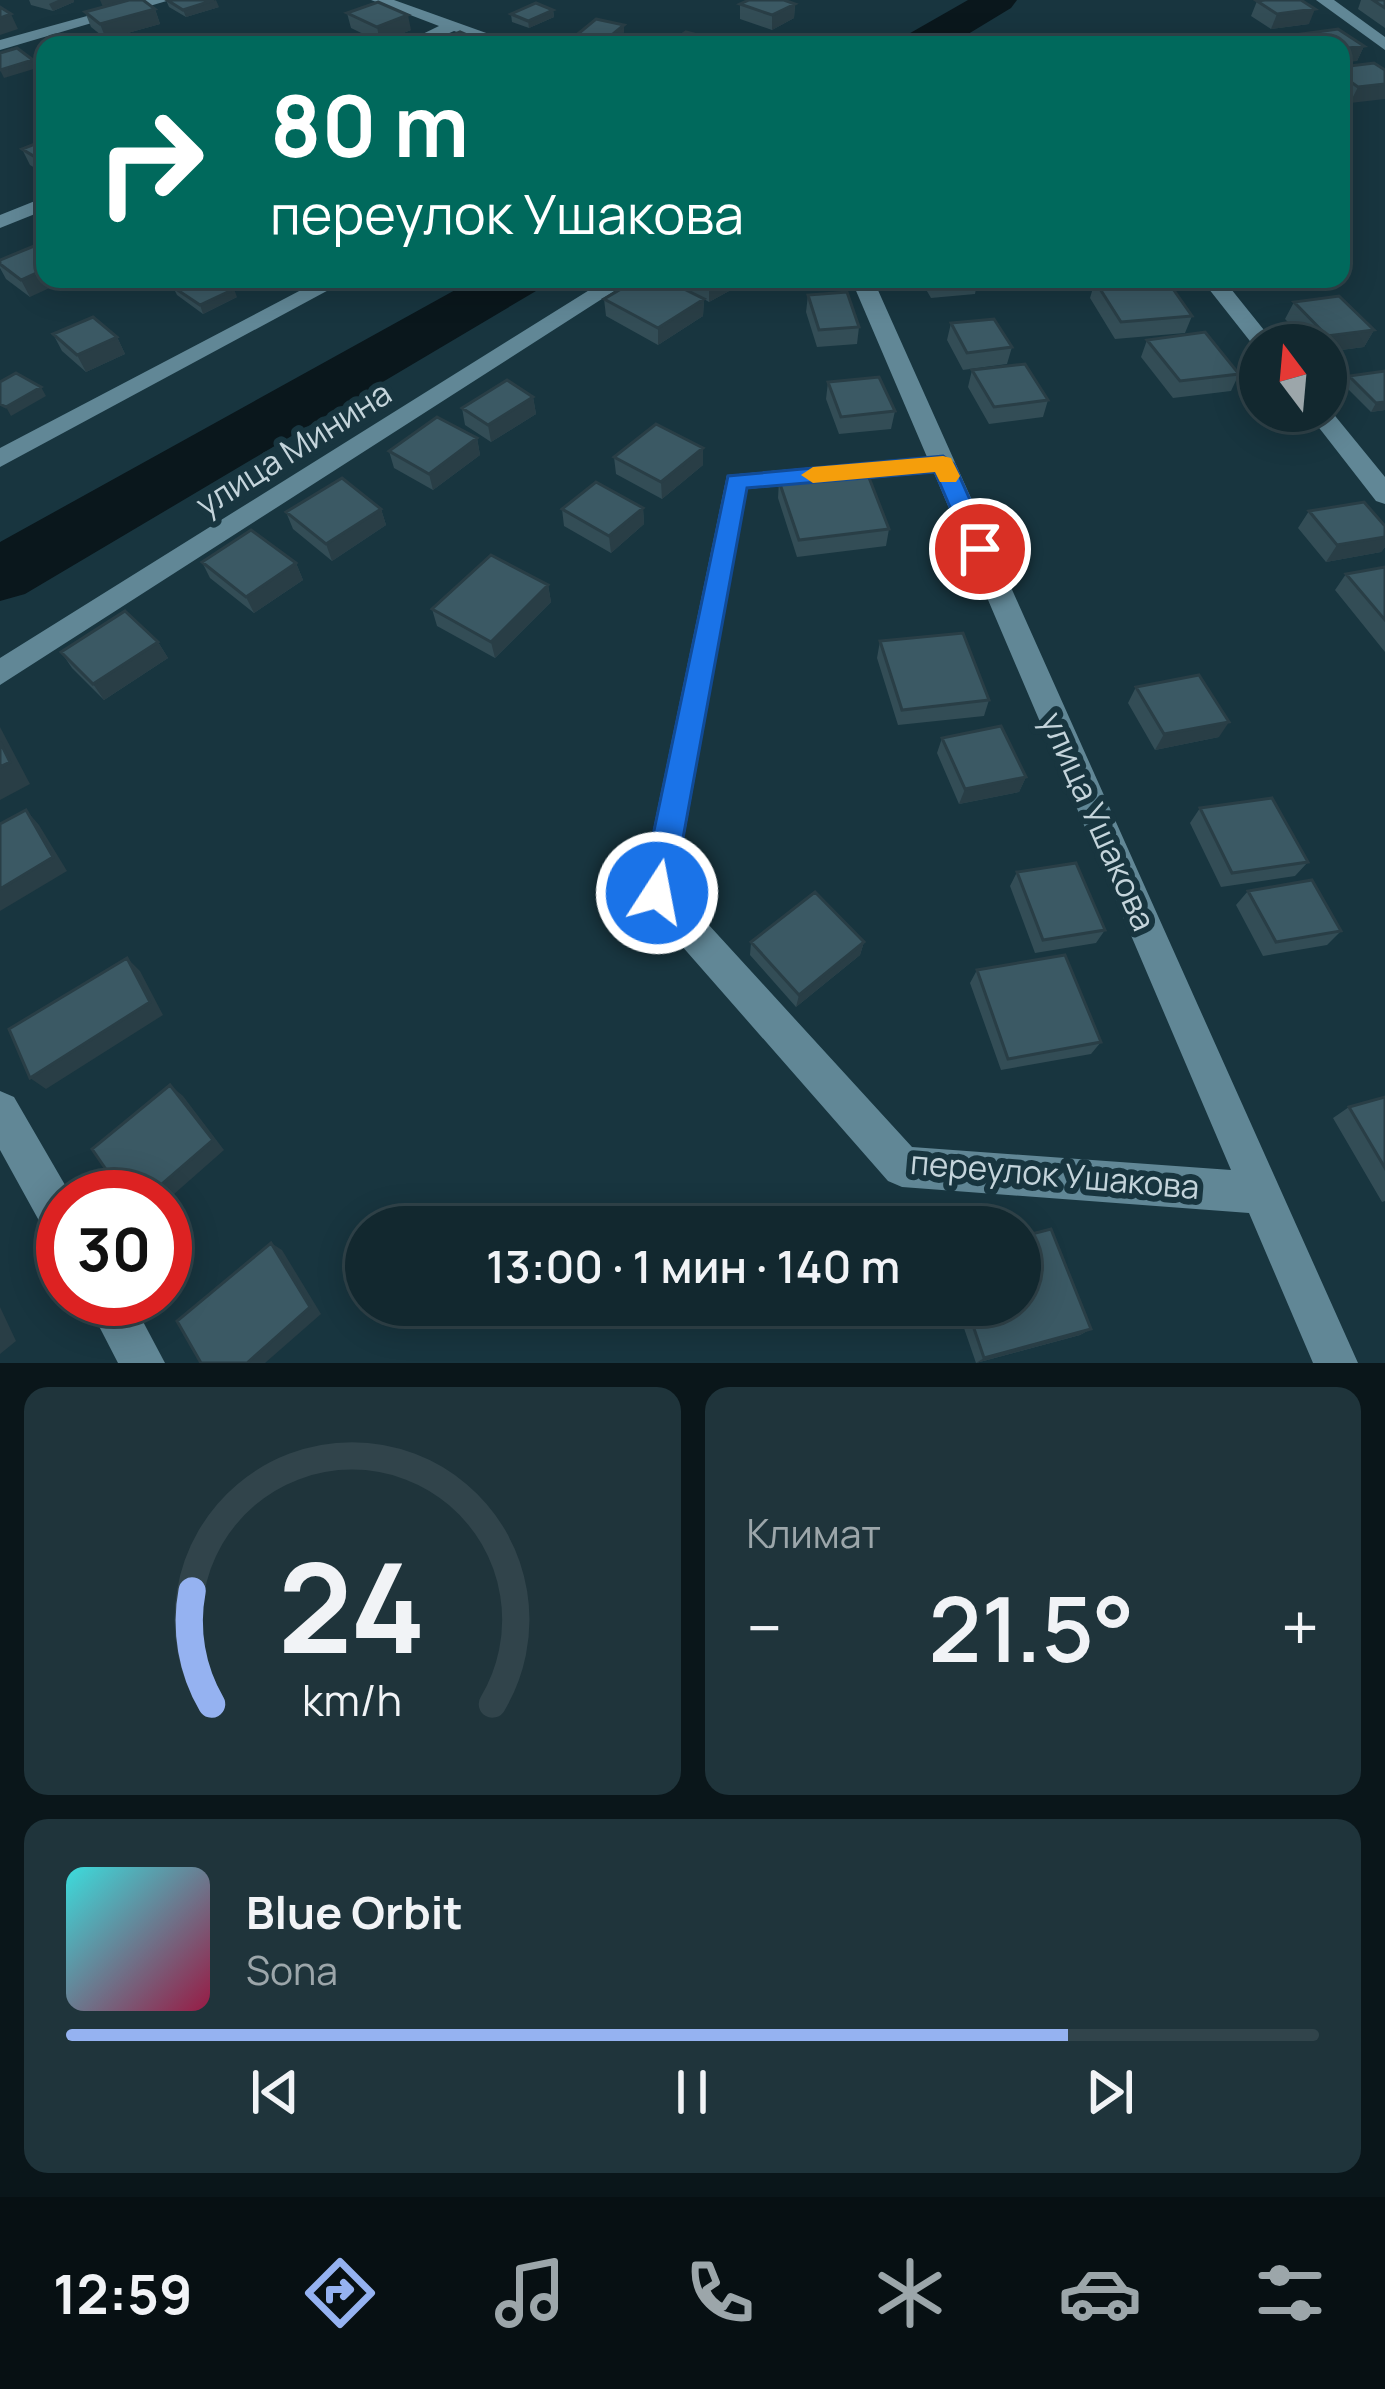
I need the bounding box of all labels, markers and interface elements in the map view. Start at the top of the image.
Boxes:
text: 80 m [270,67,469,182]
icon: right [72,84,228,240]
text: переулок Ушакова [270,176,744,250]
north arrow [1239,324,1347,432]
map controls [1239,324,1347,432]
street label: улица Минина [187,370,399,526]
pin [929,498,1031,600]
icon: arrive [947,516,1013,582]
street label: улица Ушакова [1031,705,1167,937]
position arrow [594,830,720,956]
street label: переулок Ушакова [909,1139,1201,1209]
speed limit sign: 30 [36,1170,192,1326]
text: 13:00 · 1 мин · 140 m [486,1235,900,1297]
text: Климат [747,1506,881,1560]
text: 24 [278,1520,426,1690]
text: 21.5° [929,1566,1135,1689]
text: − [747,1582,782,1672]
text: + [1281,1582,1319,1672]
text: km/h [302,1670,402,1729]
text: Blue Orbit [246,1881,463,1943]
text: Sona [246,1943,338,1997]
icon: previous [242,2059,308,2125]
icon: pause [659,2059,725,2125]
icon: next [1077,2059,1143,2125]
icon: directions [298,2251,382,2335]
icon: music [488,2251,572,2335]
icon: phone [678,2251,762,2335]
icon: climate [868,2251,952,2335]
icon: car [1058,2251,1142,2335]
icon: filters [1248,2251,1332,2335]
text: 12:59 [53,2256,192,2330]

